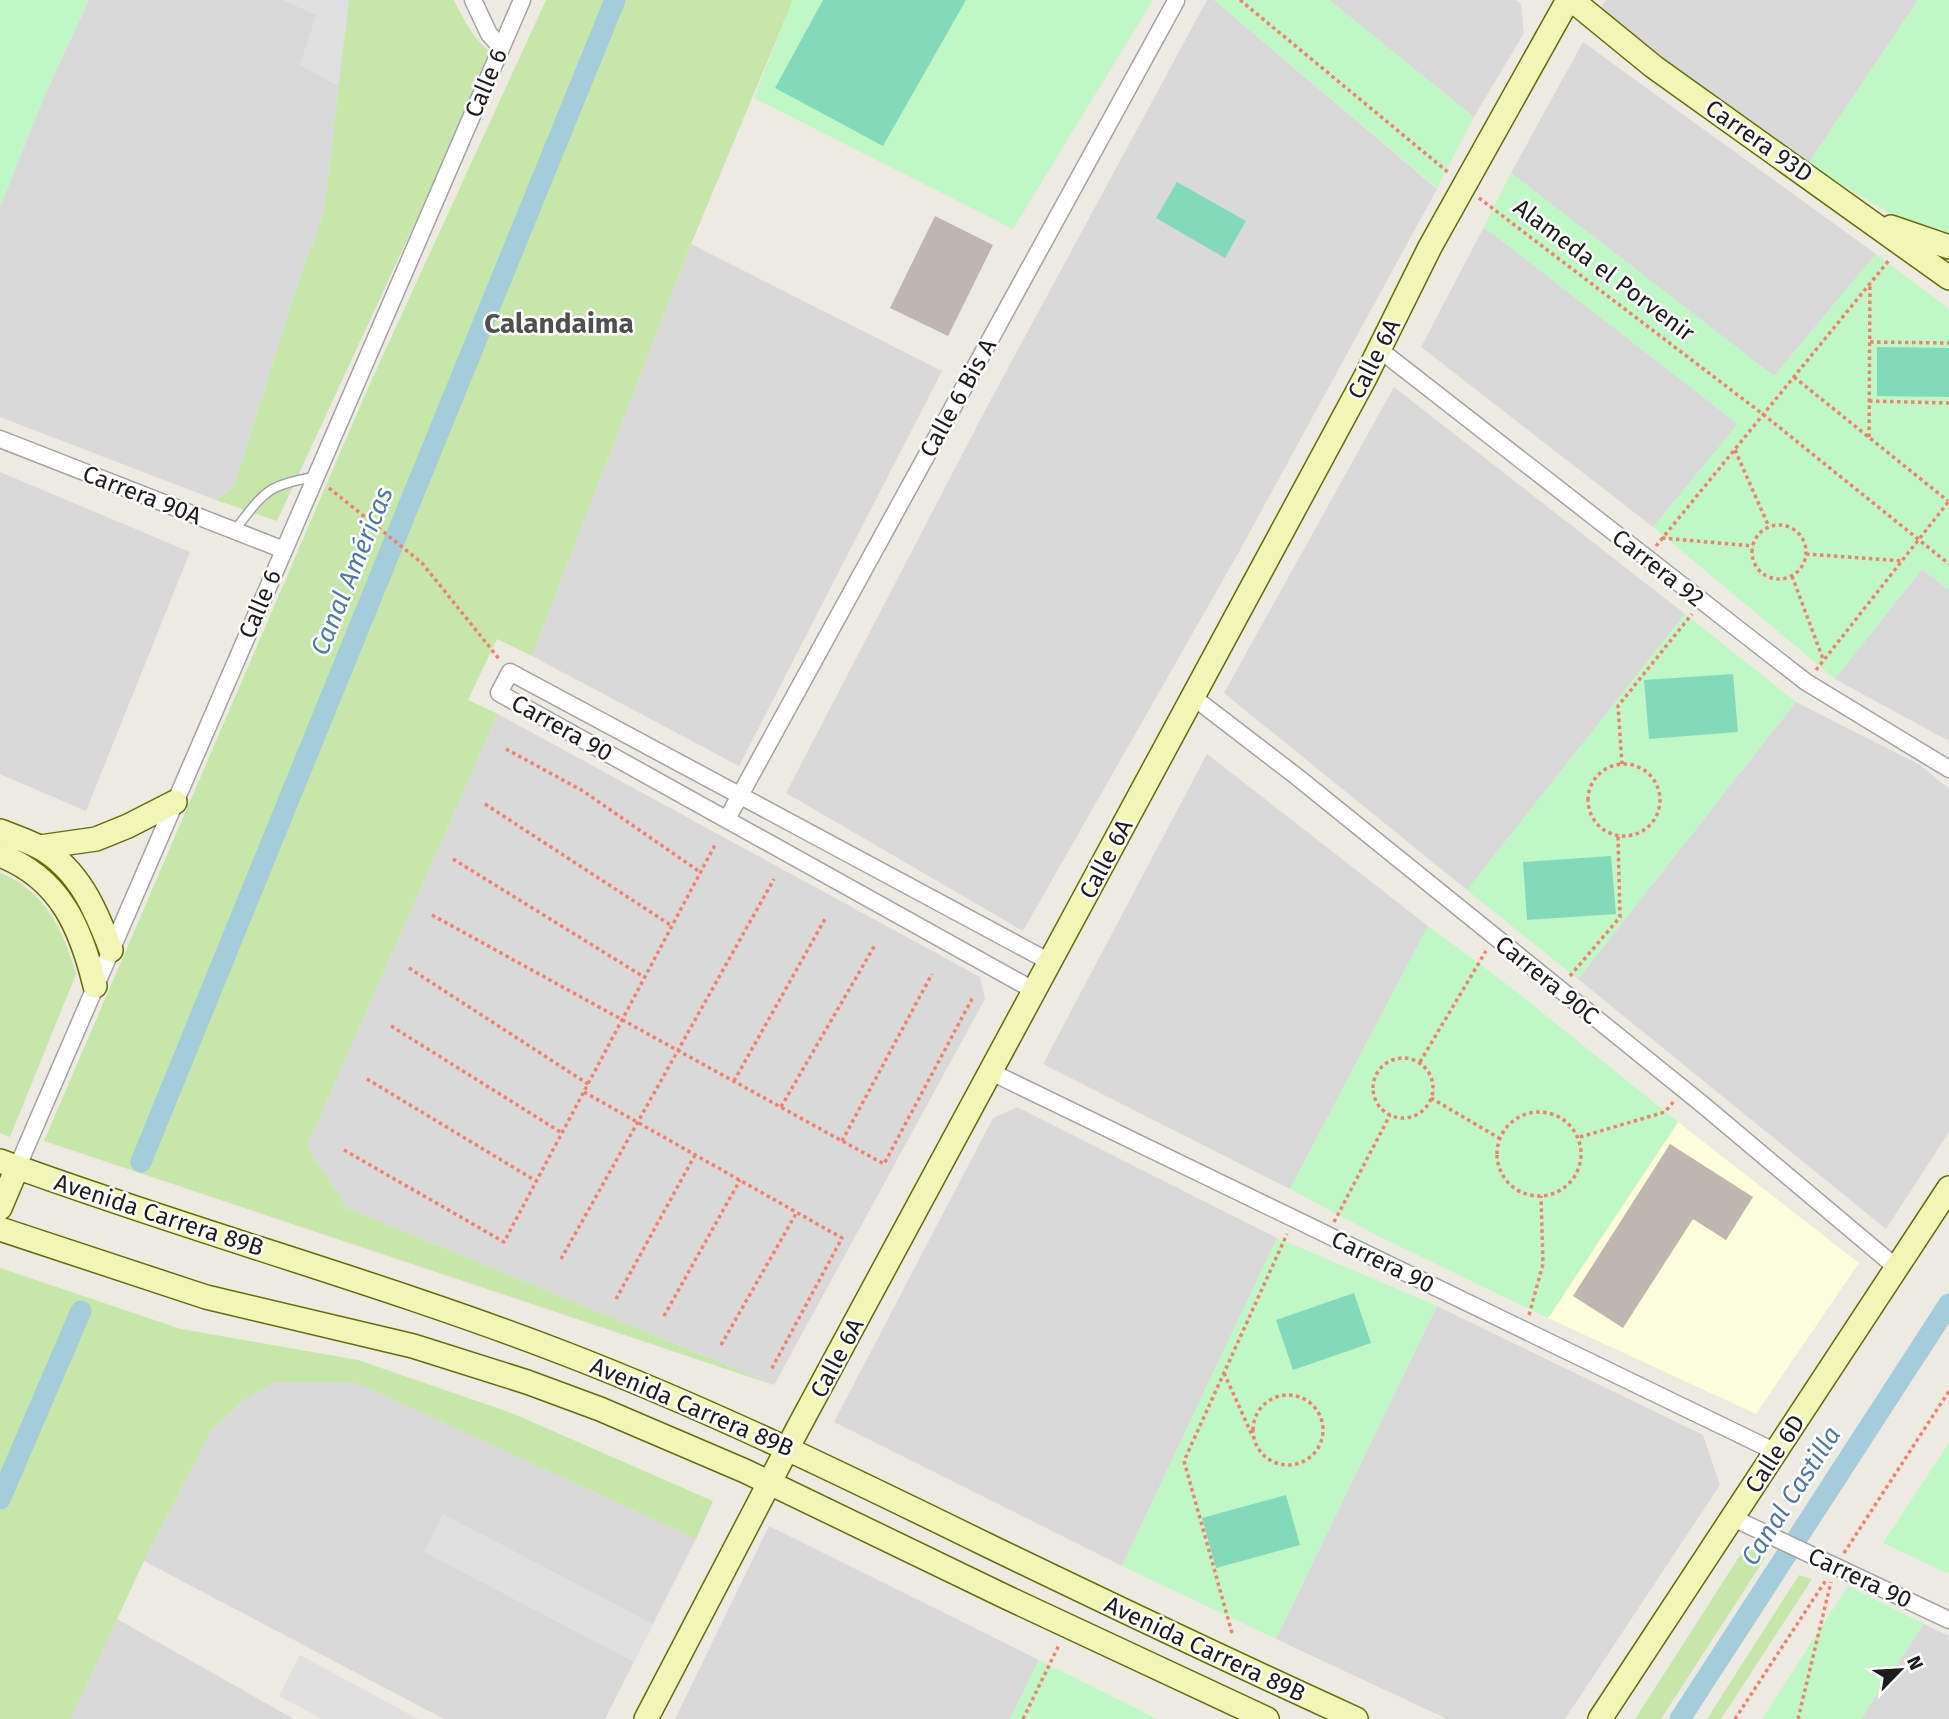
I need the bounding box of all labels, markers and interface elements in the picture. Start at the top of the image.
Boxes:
street label: Calle 6 [459,44,513,122]
street label: Carrera 93D [1700,94,1818,188]
street label: Alameda el Porvenir [1508,193,1700,348]
district label: Calandaima [484,307,634,340]
street label: Calle 6A [1342,314,1406,404]
street label: Calle 6 Bis A [914,334,1002,462]
street label: Carrera 90A [79,460,205,531]
water label: Canal Américas [304,482,400,660]
street label: Carrera 92 [1606,523,1710,613]
street label: Calle 6 [233,565,287,643]
street label: Carrera 90 [507,689,617,767]
street label: Calle 6A [1073,814,1139,904]
street label: Carrera 90C [1490,930,1604,1030]
street label: Avenida Carrera 89B [51,1168,267,1262]
street label: Carrera 90 [1327,1225,1439,1299]
street label: Calle 6A [804,1313,870,1403]
street label: Avenida Carrera 89B [586,1351,798,1463]
street label: Calle 6D [1739,1410,1811,1498]
water label: Canal Castilla [1735,1421,1847,1571]
street label: Carrera 90 [1804,1542,1916,1614]
street label: Avenida Carrera 89B [1100,1590,1310,1708]
north arrow [1865,1635,1935,1705]
text: N [1902,1652,1928,1674]

